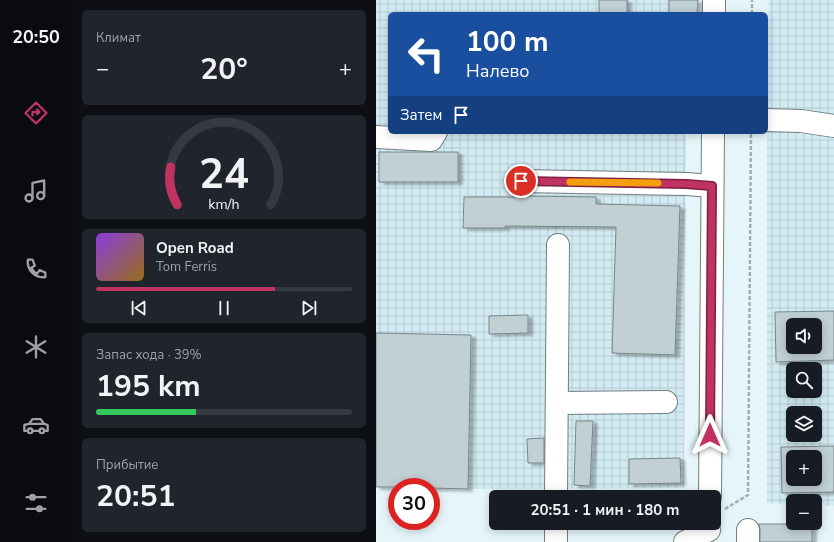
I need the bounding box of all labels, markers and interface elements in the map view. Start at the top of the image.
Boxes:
text: 100 m [466,23,549,61]
text: 20:50 [12,25,60,49]
icon: left [400,28,452,80]
text: Климат [96,29,141,47]
text: 20° [200,49,248,90]
text: − [96,54,109,84]
text: + [339,54,352,84]
text: Налево [466,59,530,83]
icon: directions [22,99,50,127]
icon: arrive [450,104,472,126]
text: Затем [400,105,442,125]
text: 24 [199,145,249,202]
pin [504,164,538,198]
icon: arrive [510,170,532,192]
icon: music [22,177,50,205]
text: km/h [208,194,240,213]
text: Open Road [156,238,234,258]
icon: phone [22,255,50,283]
text: Tom Ferris [156,258,217,276]
icon: previous [128,297,150,319]
icon: pause [213,297,235,319]
icon: next [298,297,320,319]
map controls [786,318,822,530]
button: sound [786,318,822,354]
icon: climate [22,333,50,361]
text: Запас хода · 39% [96,346,202,364]
button: search [786,362,822,398]
text: 195 km [96,366,201,407]
button: layers [786,406,822,442]
icon: car [22,411,50,439]
position arrow [689,414,731,456]
button: + [786,450,822,486]
text: Прибытие [96,456,158,474]
text: 20:51 [96,476,175,517]
speed limit sign: 30 [388,478,440,530]
icon: filters [22,489,50,517]
button: − [786,494,822,530]
text: 20:51 · 1 мин · 180 m [530,500,680,520]

